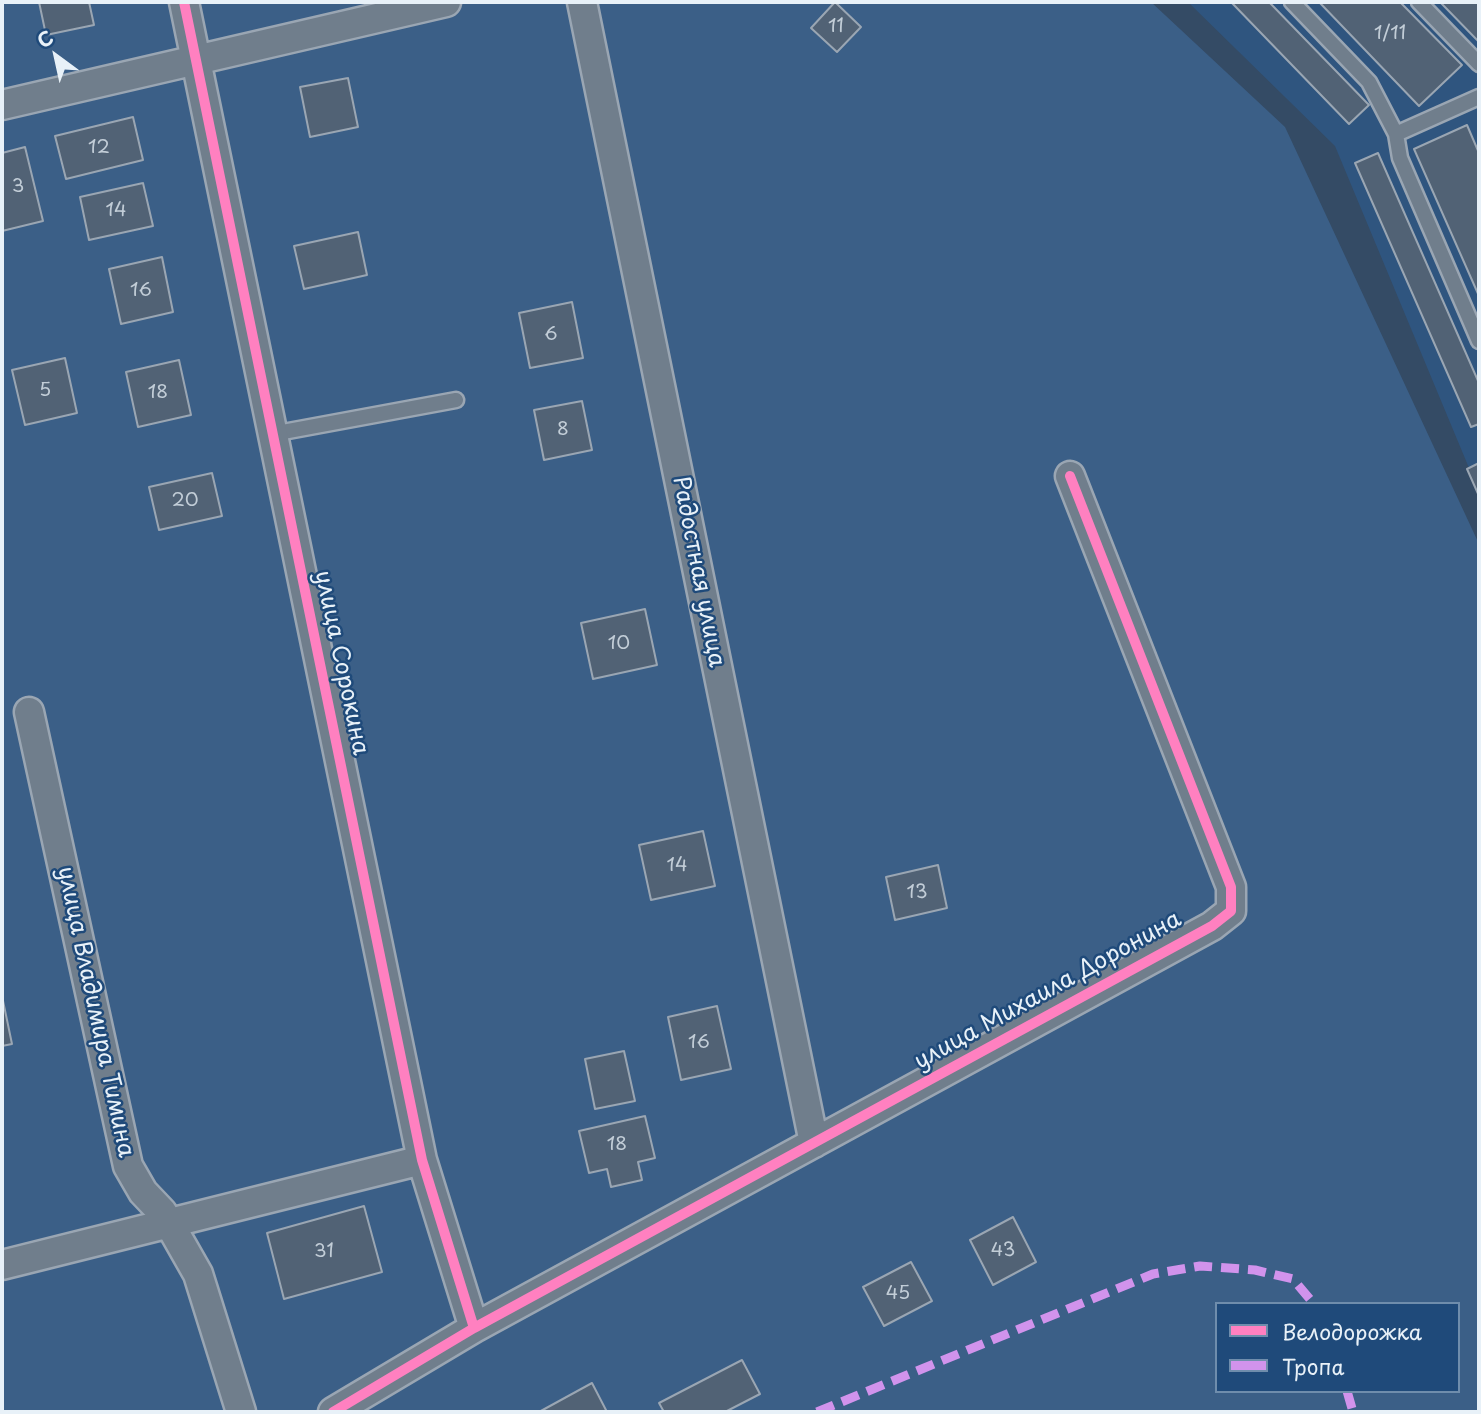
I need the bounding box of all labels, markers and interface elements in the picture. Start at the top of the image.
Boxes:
house number: 11 [828,16,844,38]
north arrow [21,21,91,91]
text: С [31,23,58,54]
house number: 1/11 [1374,23,1406,45]
house number: 12 [88,137,110,159]
house number: 3 [12,176,24,198]
house number: 14 [105,200,127,222]
house number: 16 [130,280,152,302]
house number: 6 [544,324,558,346]
house number: 5 [39,380,51,402]
house number: 18 [148,382,168,404]
house number: 8 [557,419,569,441]
street label: Радостная улица [666,474,730,670]
house number: 20 [171,490,199,512]
street label: улица Сорокина [308,568,374,758]
house number: 10 [608,633,630,655]
house number: 14 [666,855,688,877]
street label: улица Владимира Тимина [51,864,139,1160]
house number: 13 [906,882,928,904]
street label: улица Михаила Доронина [910,906,1186,1076]
house number: 16 [688,1032,710,1054]
house number: 18 [607,1134,627,1156]
house number: 43 [991,1240,1015,1262]
house number: 31 [314,1241,334,1263]
house number: 45 [886,1283,910,1305]
legend [1215,1302,1460,1393]
text: Велодорожка [1282,1315,1422,1347]
text: Тропа [1282,1350,1344,1382]

